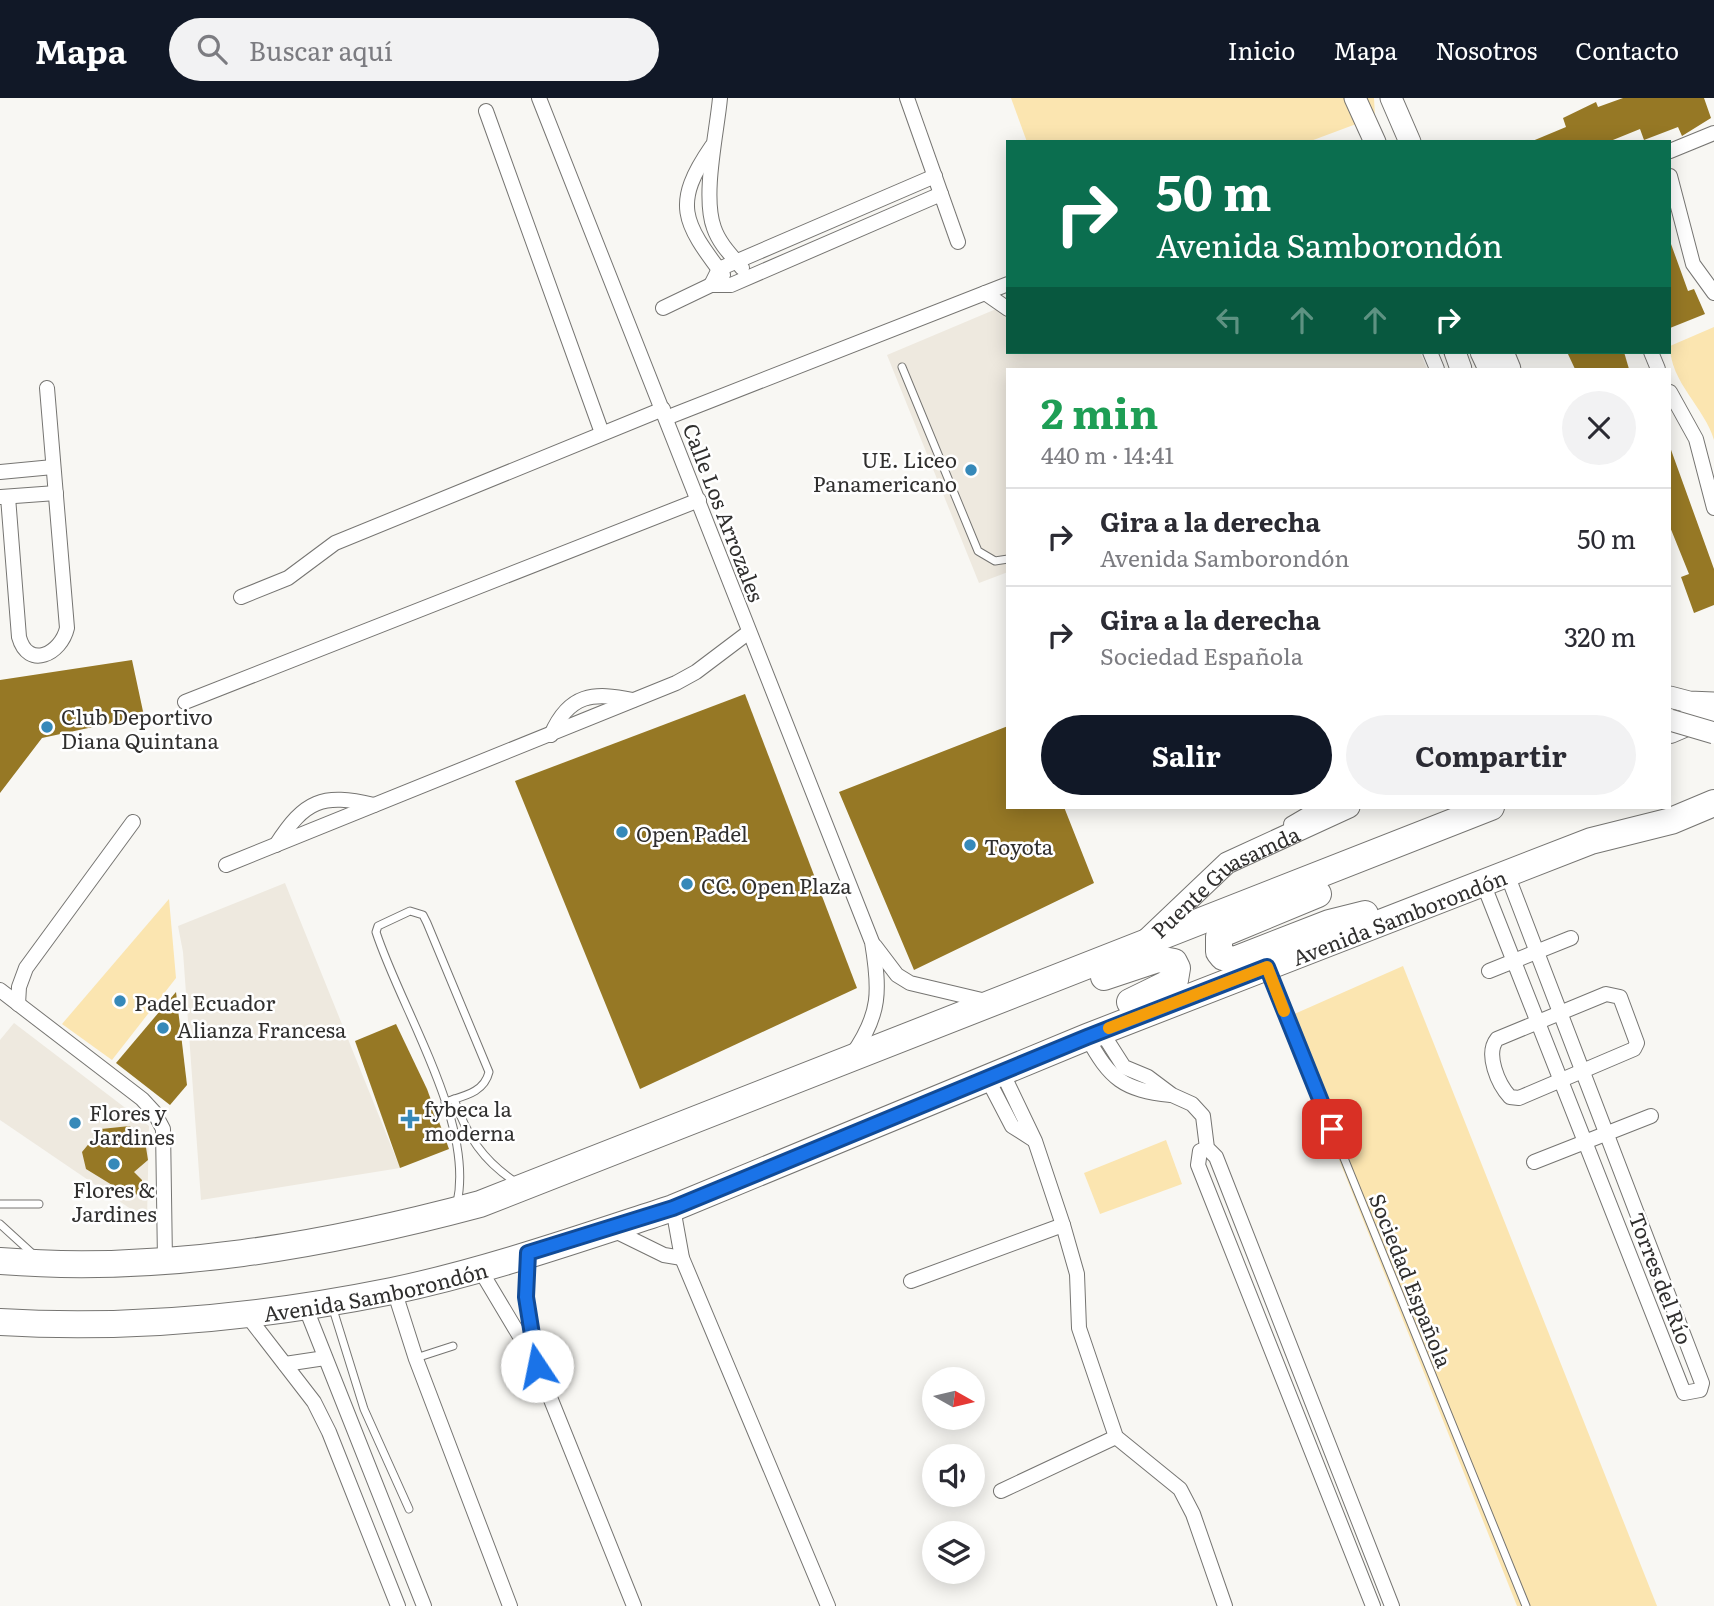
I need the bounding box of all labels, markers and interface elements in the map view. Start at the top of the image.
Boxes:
search box [169,18,659,81]
text: Mapa [35,25,127,74]
icon: search [193,30,231,68]
text: Buscar aquí [249,30,393,69]
text: Inicio [1228,32,1295,67]
text: Mapa [1333,32,1397,67]
text: Nosotros [1435,32,1537,67]
text: Contacto [1575,32,1679,67]
text: 50 m [1156,153,1272,226]
icon: right [1041,168,1132,259]
text: Avenida Samborondón [1156,220,1503,268]
icon: left [1210,301,1248,339]
icon: ahead [1283,301,1321,339]
icon: ahead [1356,301,1394,339]
icon: right [1429,301,1467,339]
text: 2 min [1041,380,1158,442]
button: close [1562,391,1636,465]
street label: Calle Los Arrozales [677,418,773,606]
text: 440 m · 14:41 [1041,437,1174,471]
place label: UE. Liceo Panamericano [813,443,957,498]
marker: UE. Liceo Panamericano [963,462,979,478]
text: Gira a la derecha [1100,501,1320,540]
icon: right [1041,518,1079,556]
text: 50 m [1577,518,1636,557]
text: Avenida Samborondón [1100,540,1349,574]
text: Gira a la derecha [1100,599,1320,638]
icon: right [1041,616,1079,654]
text: 320 m [1564,616,1636,655]
text: Sociedad Española [1100,638,1303,672]
place label: Club Deportivo Diana Quintana [61,700,219,755]
button: Salir [1041,715,1332,795]
button: Compartir [1346,715,1636,795]
marker: Club Deportivo Diana Quintana [39,719,55,735]
street label: Puente Guasamda [1143,816,1305,944]
place label: Open Padel [636,817,748,848]
marker: Open Padel [614,824,630,840]
place label: Toyota [984,830,1054,861]
marker: Toyota [962,837,978,853]
street label: Avenida Samborondón [1287,860,1511,971]
place label: CC. Open Plaza [701,869,852,900]
marker: CC. Open Plaza [679,876,695,892]
place label: Padel Ecuador [134,986,275,1017]
marker: Padel Ecuador [112,993,128,1009]
place label: Alianza Francesa [177,1013,347,1044]
marker: Alianza Francesa [155,1020,171,1036]
place label: fybeca la moderna [424,1092,516,1147]
place label: Flores y Jardines [89,1096,174,1151]
pin [1302,1099,1362,1159]
icon: arrive [1313,1110,1351,1148]
marker: fybeca la moderna [402,1111,418,1127]
marker: Flores y Jardines [67,1115,83,1131]
marker: Flores & Jardines [106,1156,122,1172]
place label: Flores & Jardines [71,1173,157,1228]
street label: Sociedad Española [1363,1188,1461,1372]
street label: Torres del Río [1623,1208,1701,1348]
street label: Avenida Samborondón [262,1252,491,1328]
position arrow [500,1329,574,1403]
north arrow [922,1367,985,1430]
map controls [922,1367,985,1584]
button: sound [922,1444,985,1507]
button: layers [922,1521,985,1584]

